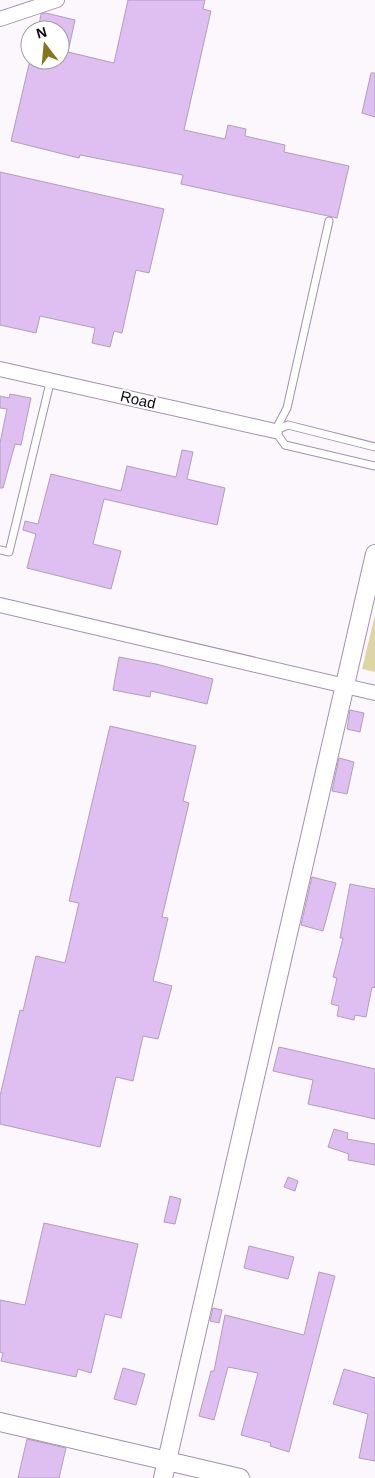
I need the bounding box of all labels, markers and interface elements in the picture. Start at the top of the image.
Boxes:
north arrow [20,20,70,70]
text: N [34,23,48,42]
street label: Road [119,387,157,412]

